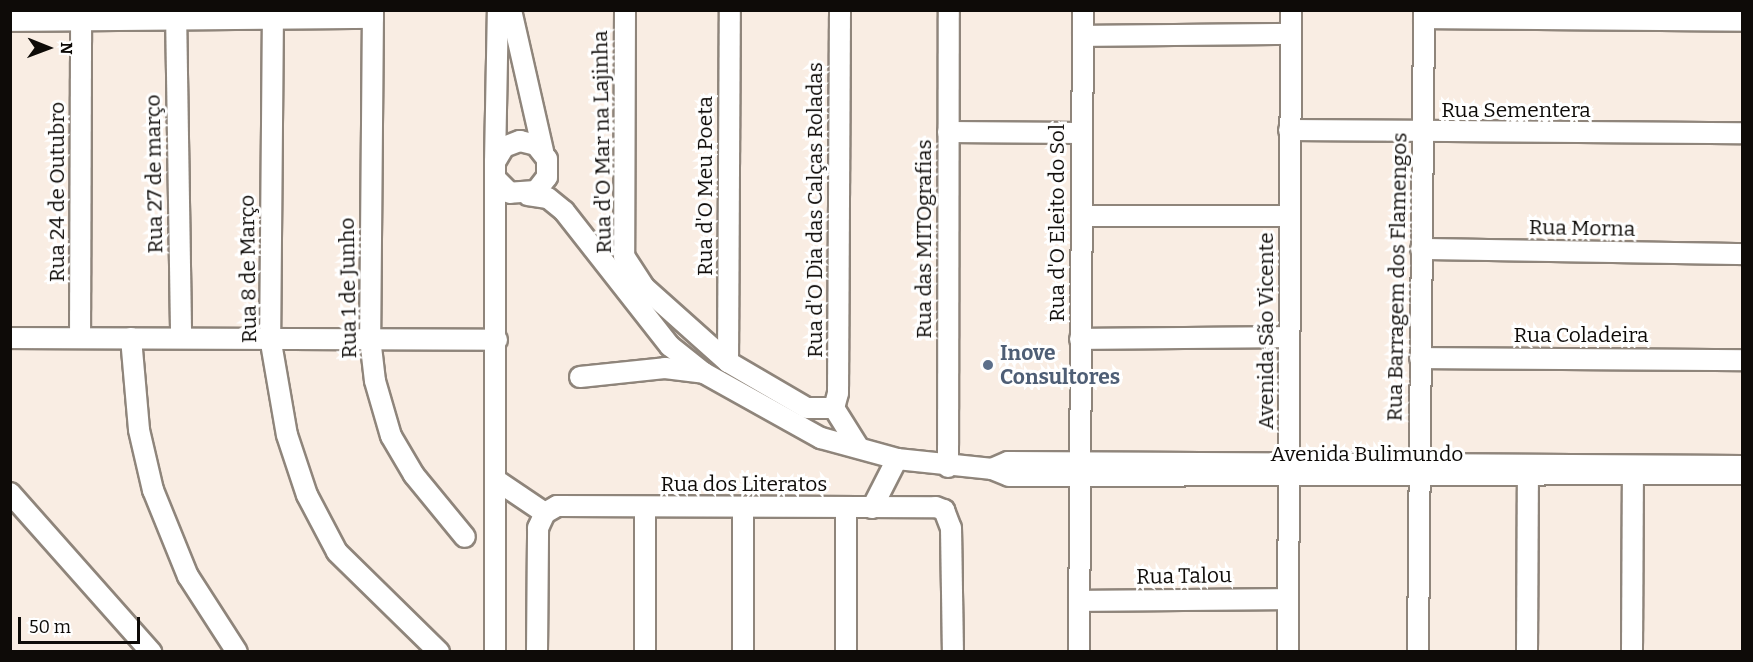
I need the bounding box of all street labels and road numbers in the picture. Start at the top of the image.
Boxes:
street label: Rua d'O Mar na Lajinha [587,30,617,254]
street label: Rua d'O Dia das Calças Roladas [802,62,828,358]
street label: Rua 27 de março [140,94,168,254]
street label: Rua d'O Meu Poeta [692,96,718,276]
street label: Rua Sementera [1441,97,1591,123]
street label: Rua 24 de Outubro [44,102,70,282]
street label: Rua d'O Eleito do Sol [1044,124,1070,322]
street label: Rua Barragem dos Flamengos [1382,132,1412,422]
street label: Rua das MITOgrafias [911,139,937,339]
street label: Rua 8 de Março [234,195,262,343]
street label: Rua Morna [1529,214,1635,242]
street label: Rua 1 de Junho [334,217,362,359]
street label: Avenida São Vicente [1253,232,1279,430]
street label: Rua Coladeira [1514,322,1648,348]
street label: Avenida Bulimundo [1271,441,1463,467]
street label: Rua dos Literatos [661,471,827,497]
street label: Rua Talou [1136,563,1232,589]

